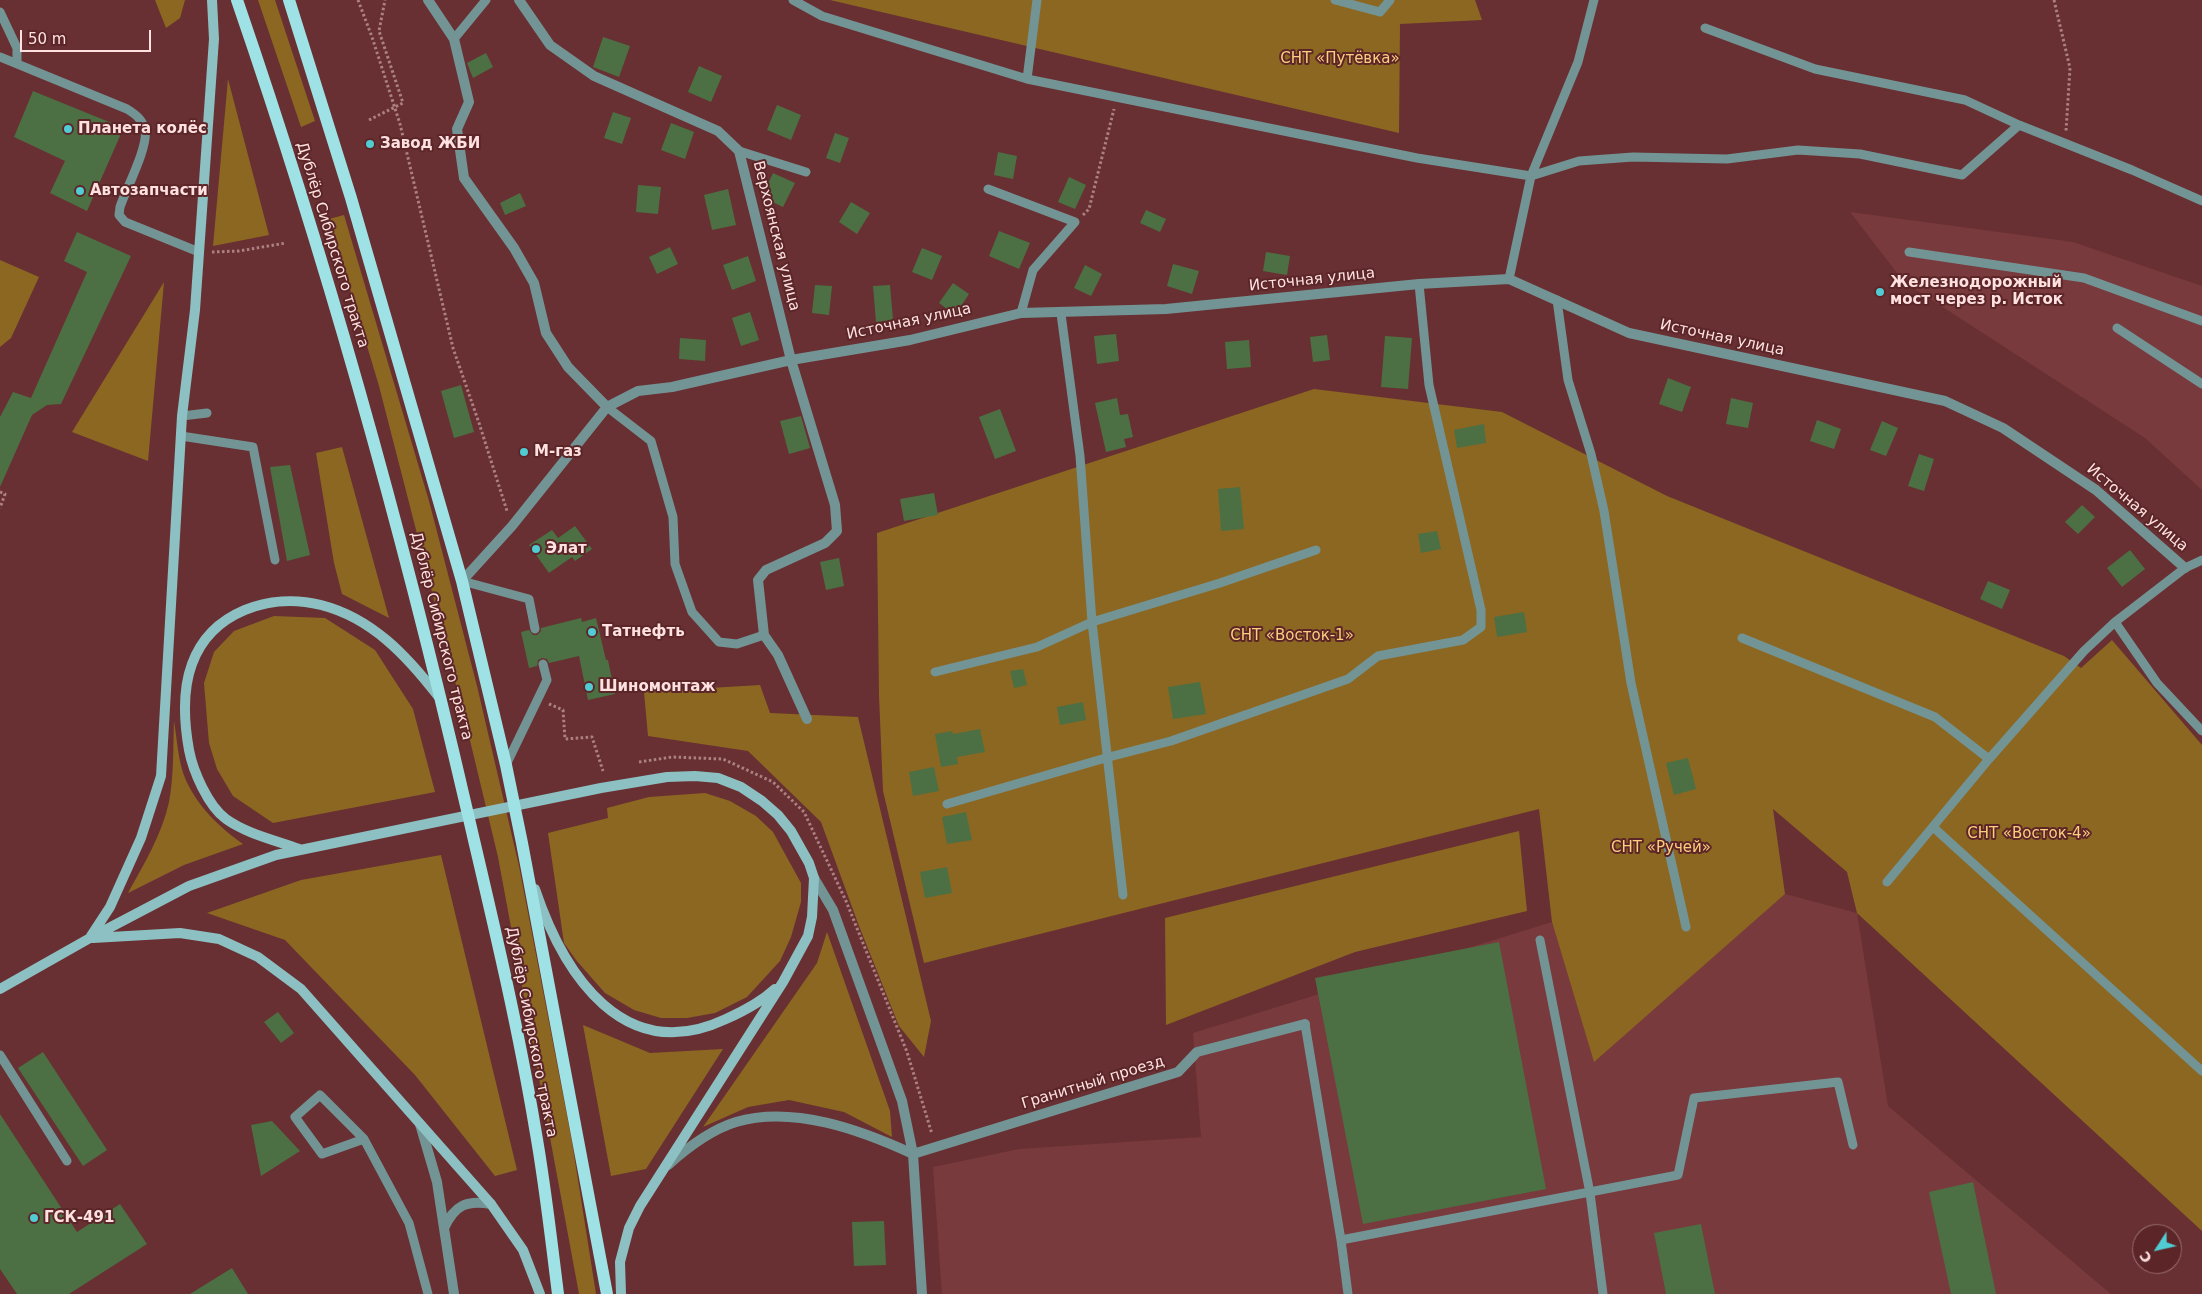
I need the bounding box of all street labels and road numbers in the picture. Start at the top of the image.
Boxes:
street label: Дублёр Сибирского тракта [292,140,372,350]
street label: Верхоянская улица [749,159,803,313]
street label: Источная улица [1248,264,1376,296]
street label: Источная улица [845,300,973,344]
street label: Источная улица [1658,316,1786,360]
street label: Источная улица [2083,460,2191,556]
street label: Дублёр Сибирского тракта [406,530,476,742]
street label: Дублёр Сибирского тракта [502,925,560,1139]
street label: Гранитный проезд [1019,1053,1167,1113]

